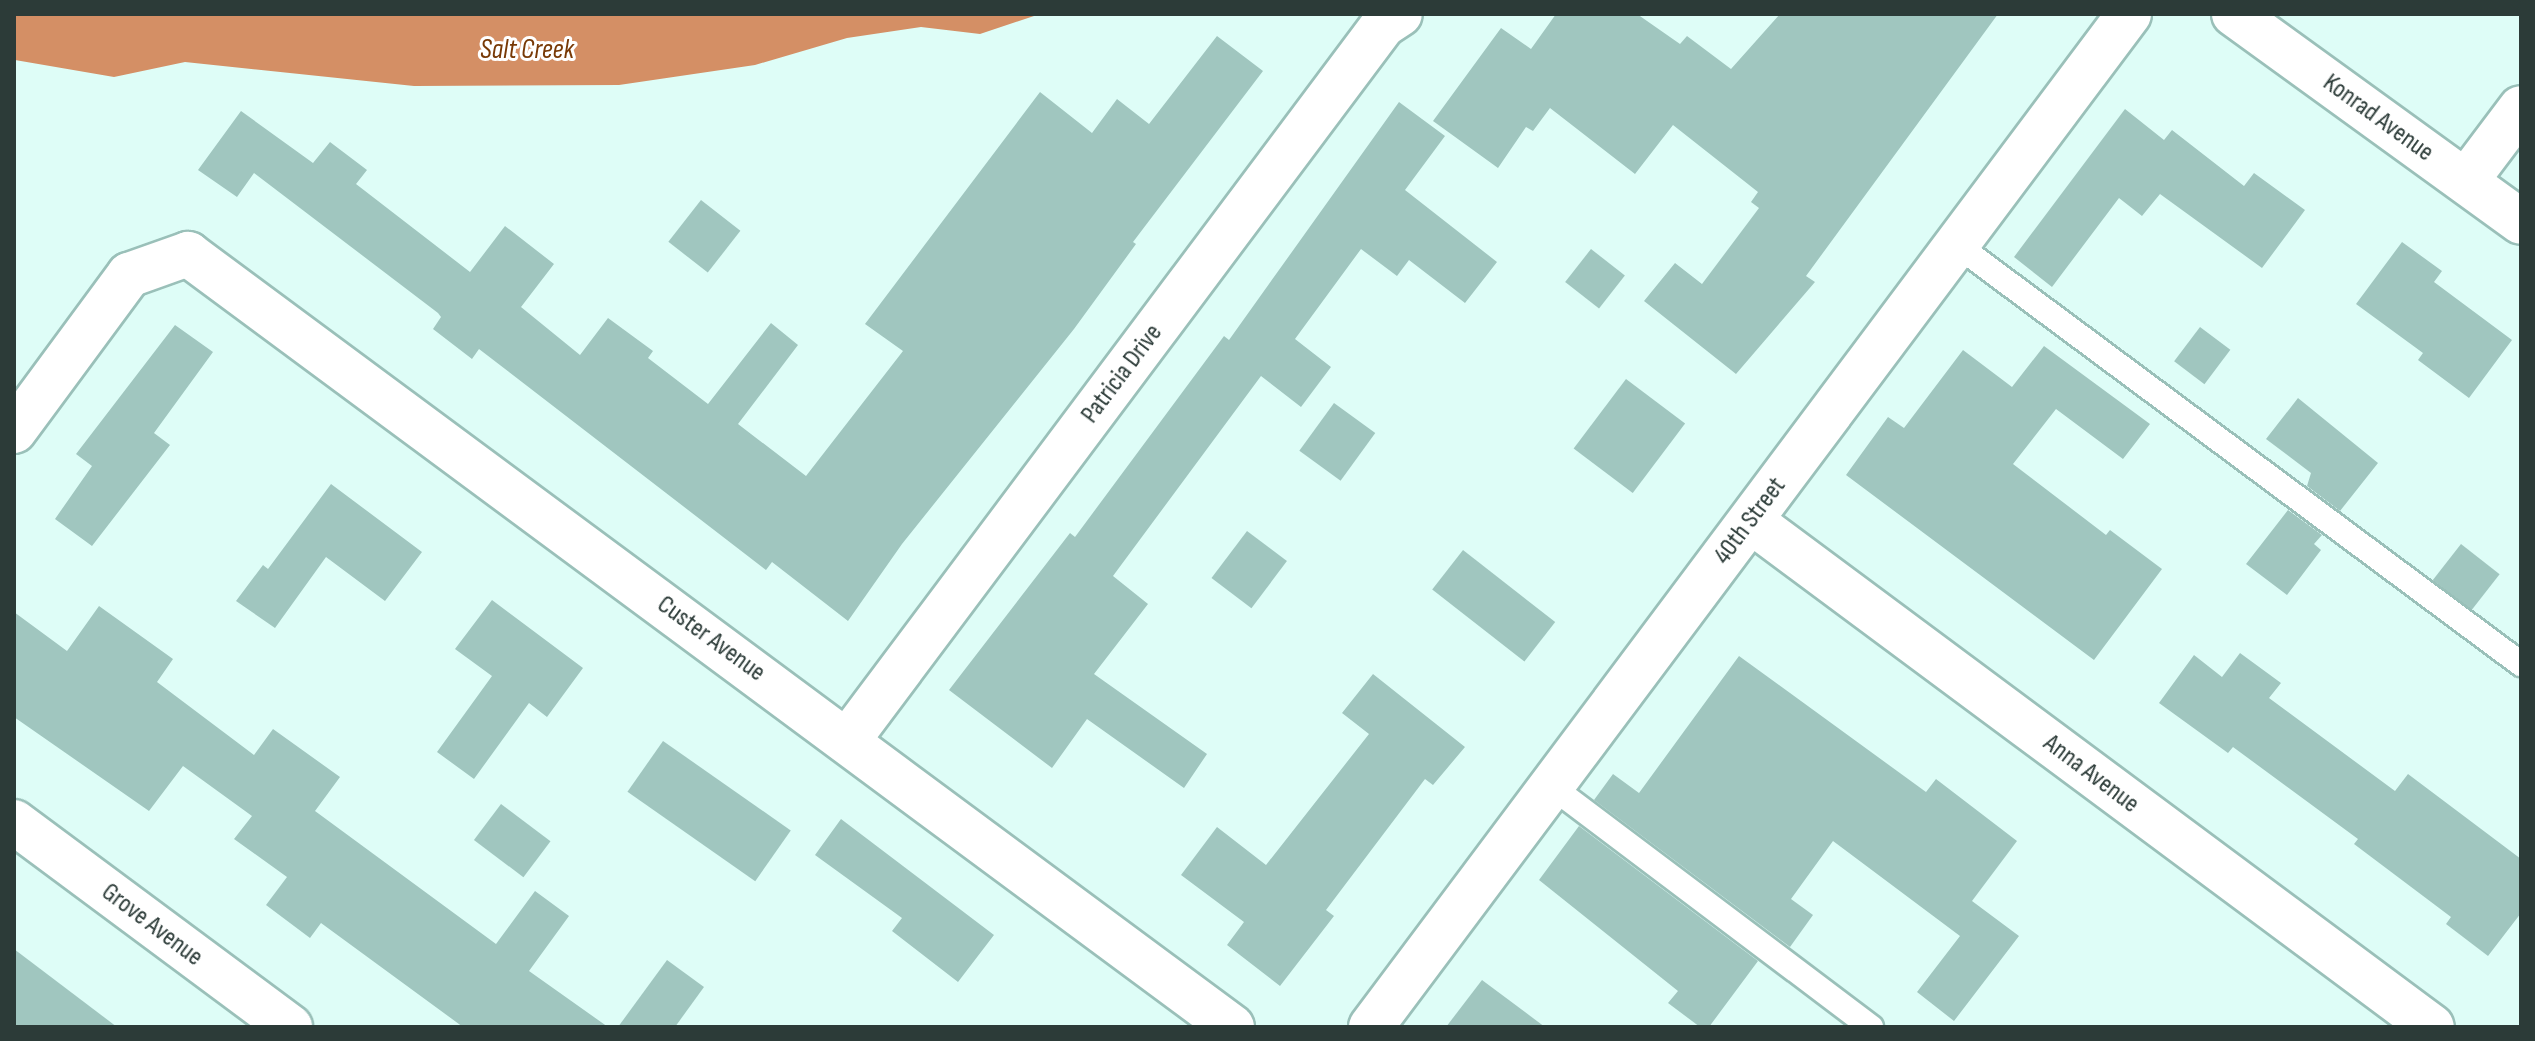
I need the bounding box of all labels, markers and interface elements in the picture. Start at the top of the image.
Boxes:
water label: Salt Creek [480,33,574,67]
street label: Konrad Avenue [2317,68,2439,168]
street label: Patricia Drive [1075,318,1169,430]
street label: 40th Street [1707,471,1793,571]
street label: Custer Avenue [651,589,771,689]
street label: Anna Avenue [2037,728,2145,820]
street label: Grove Avenue [95,877,209,973]

